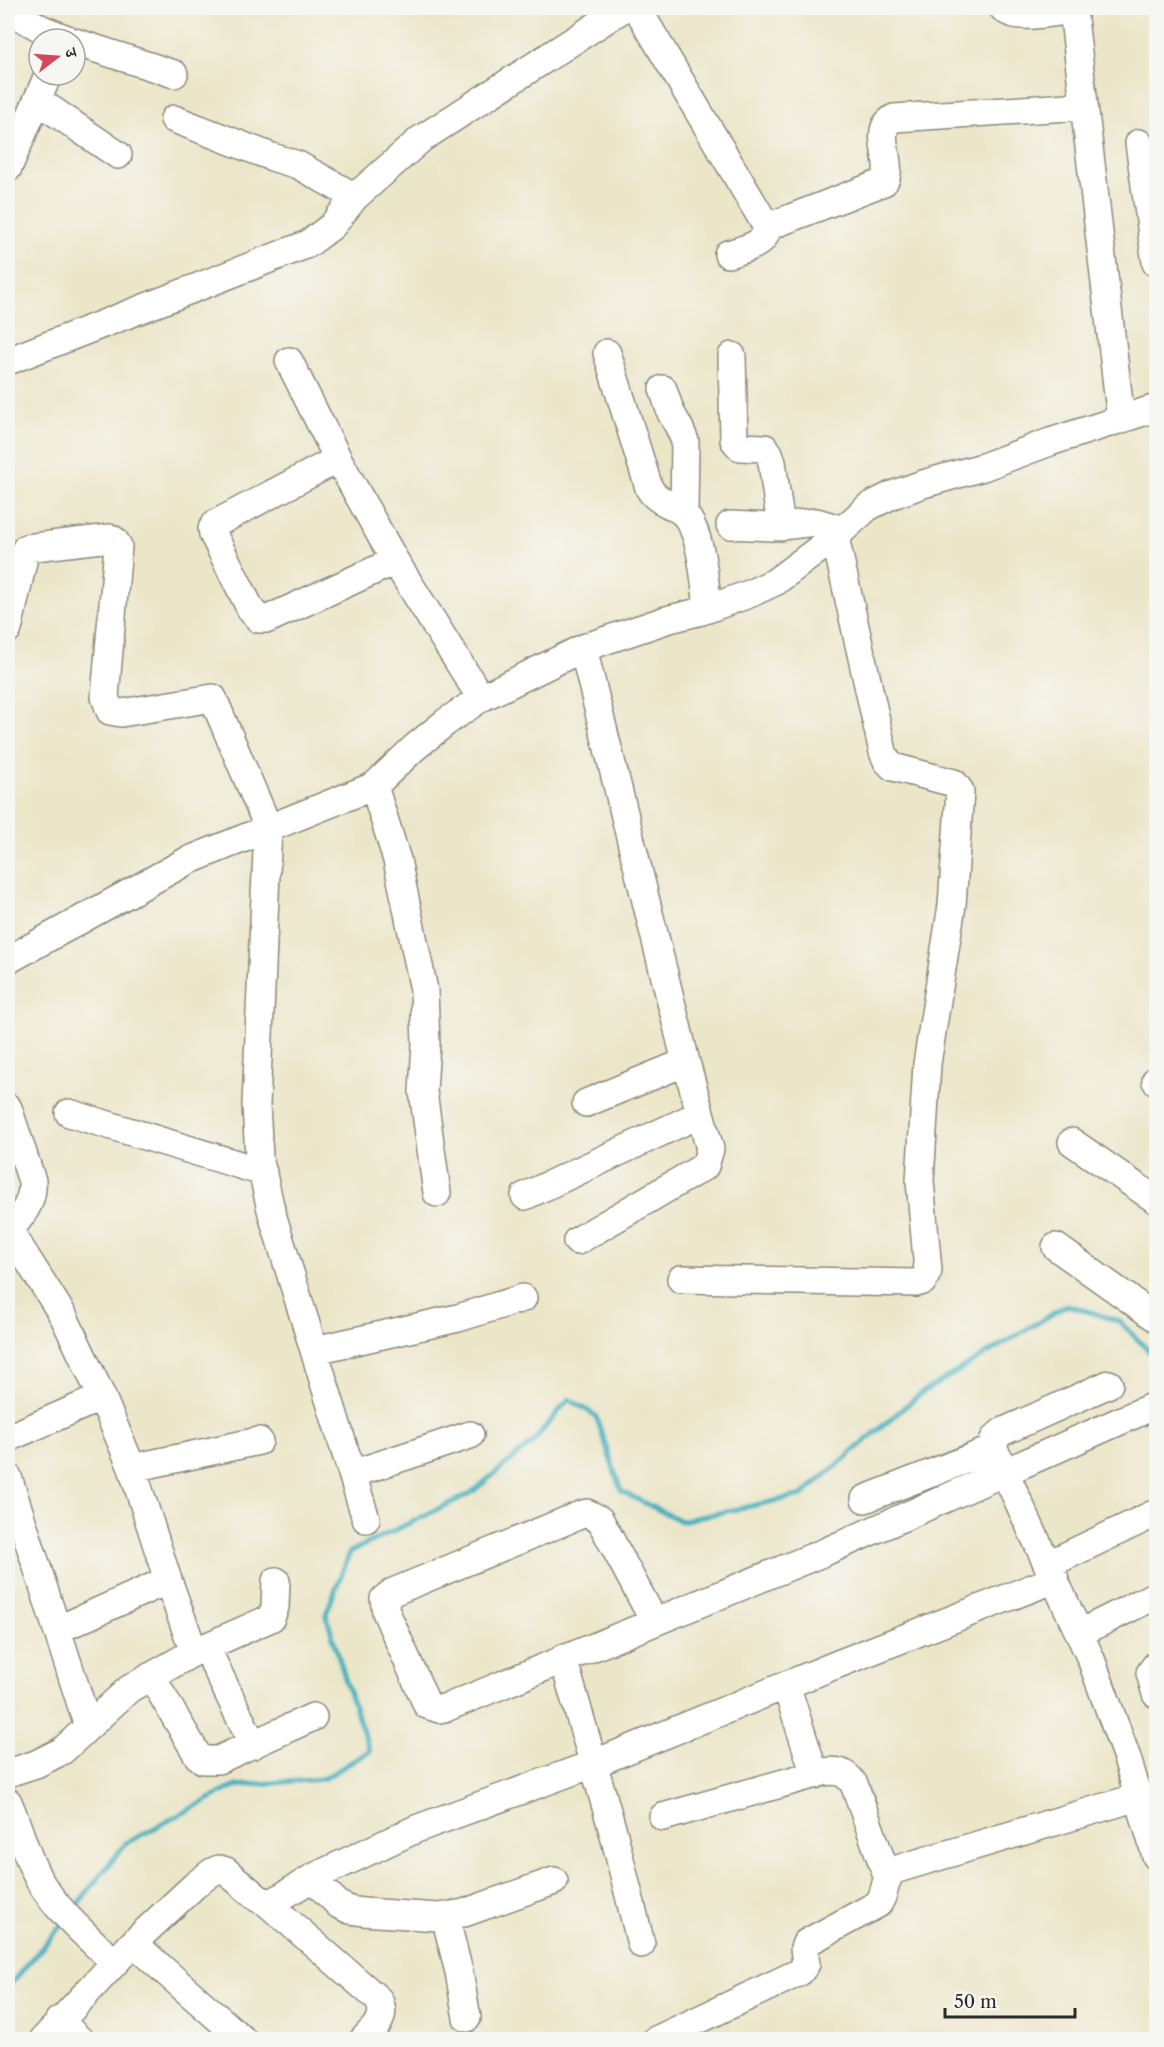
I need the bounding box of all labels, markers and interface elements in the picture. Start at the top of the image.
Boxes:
north arrow [27,27,87,87]
text: उ [60,45,83,61]
scale bar [945,1981,1076,2019]
text: 50 m [954,1991,997,2013]

